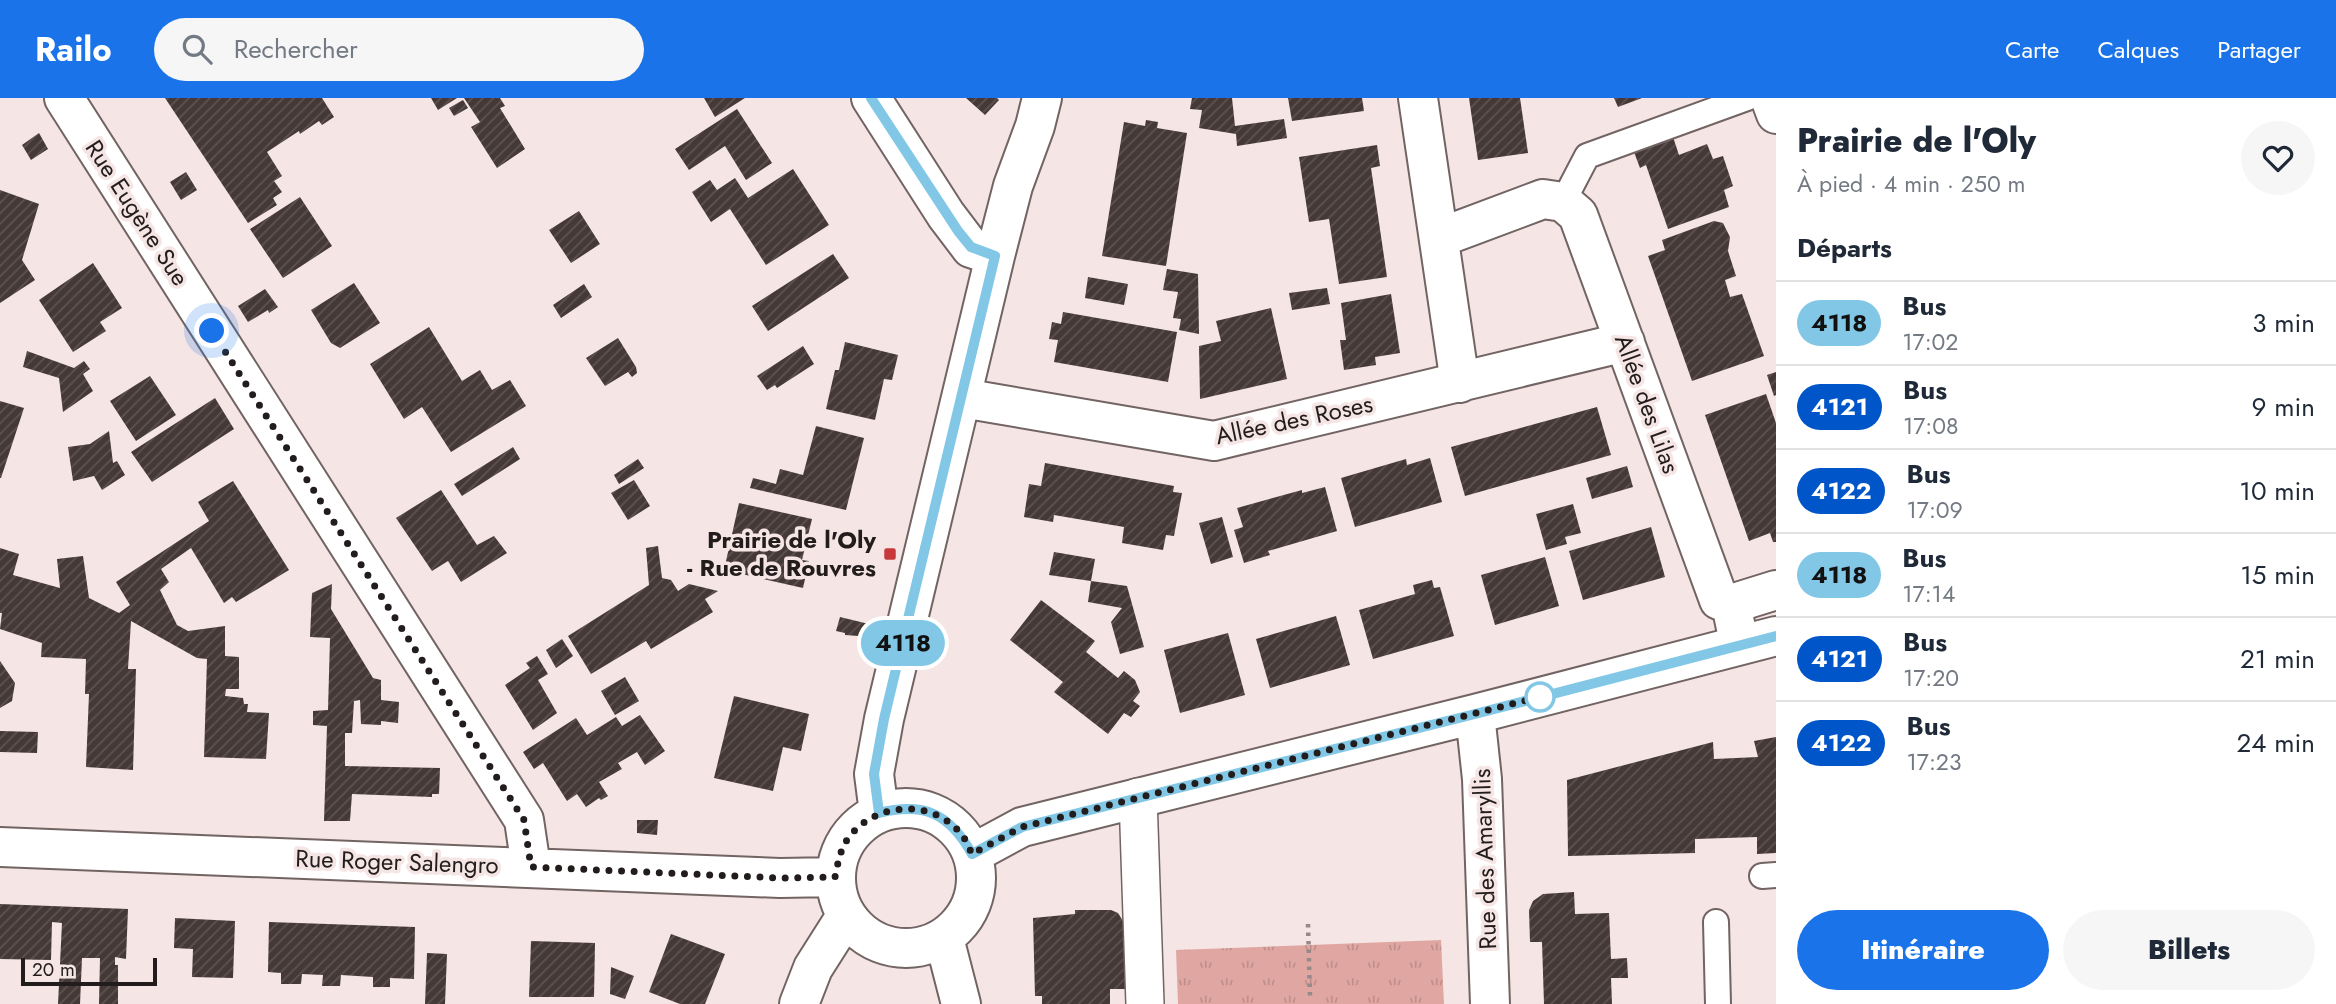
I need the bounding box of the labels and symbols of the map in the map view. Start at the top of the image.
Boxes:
street label: Rue Eugène Sue [77,133,198,293]
your location [194,313,229,348]
street label: Allée des Lilas [1606,329,1689,478]
street label: Allée des Roses [1212,386,1376,453]
place label: Prairie de l'Oly - Rue de Rouvres [687,522,876,585]
marker: Prairie de l'Oly - Rue de Rouvres [882,546,898,562]
line badge: 4118 [854,620,952,666]
unlabelled marker [1525,682,1555,712]
street label: Rue des Amaryllis [1464,768,1505,950]
street label: Rue Roger Salengro [295,840,499,883]
scale bar [21,955,158,987]

